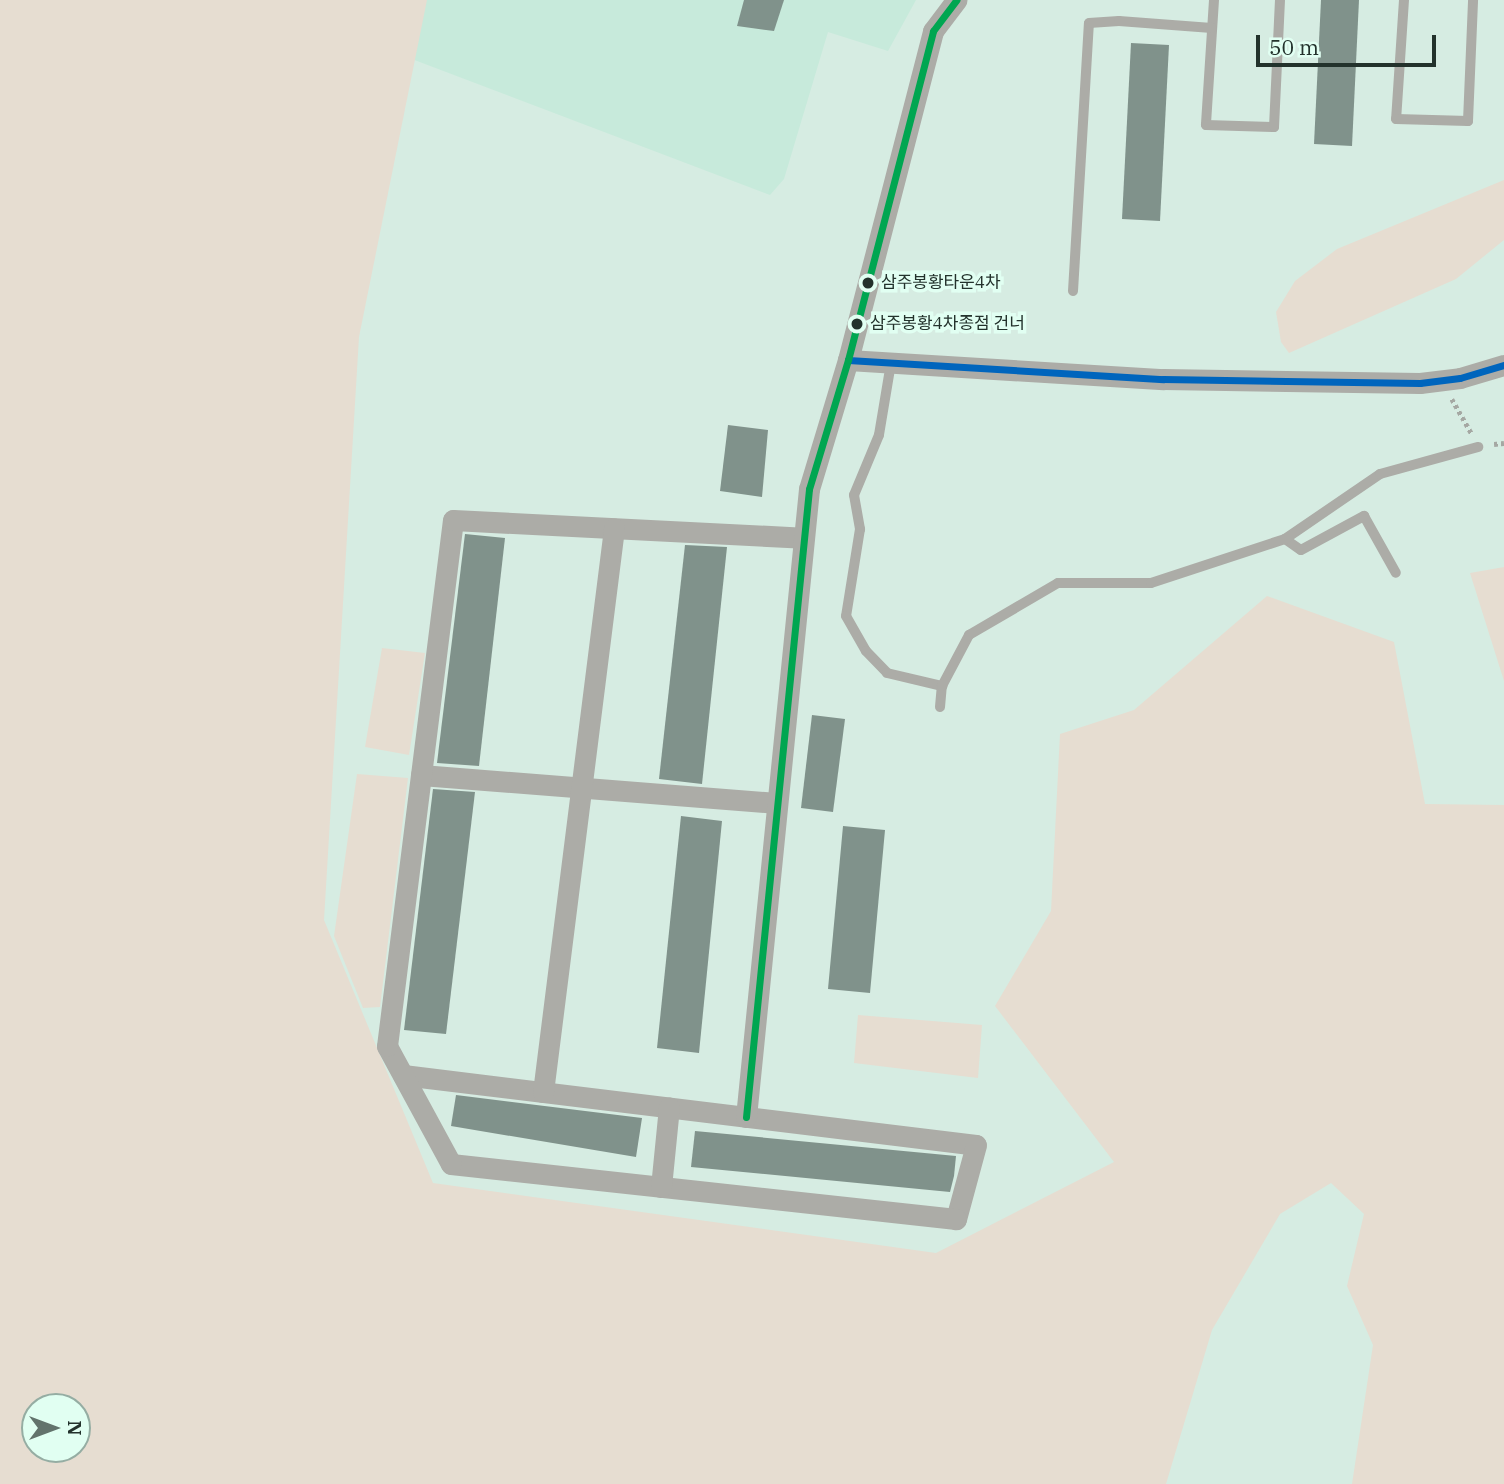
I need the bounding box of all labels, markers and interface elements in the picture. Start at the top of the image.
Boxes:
scale bar [1259,21,1439,65]
text: 50 m [1269,33,1319,61]
place label: 삼주봉황타운4차 [881,273,1001,293]
marker: 삼주봉황타운4차 [861,276,875,290]
place label: 삼주봉황4차종점 건너 [870,314,1025,334]
marker: 삼주봉황4차종점 건너 [850,317,864,331]
north arrow [21,1393,91,1463]
text: N [63,1420,87,1436]

